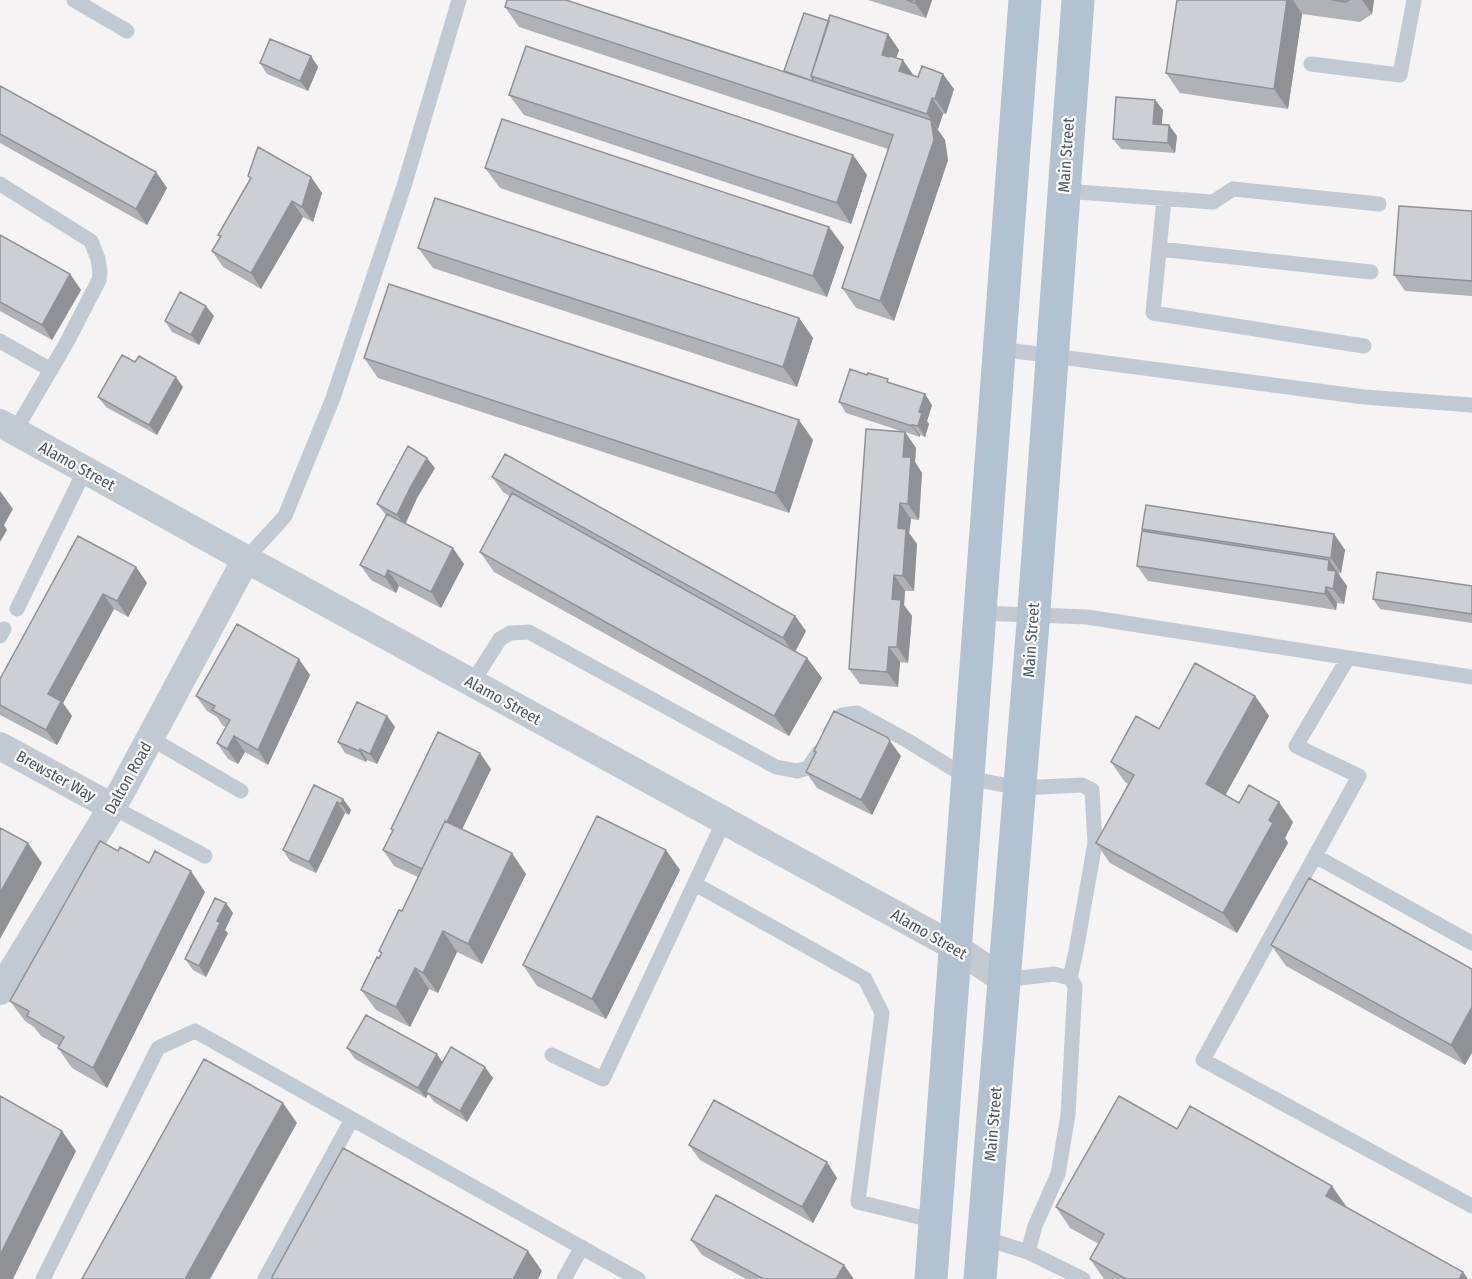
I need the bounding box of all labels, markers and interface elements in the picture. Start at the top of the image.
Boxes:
street label: Main Street [1054,116,1078,193]
street label: Alamo Street [36,437,119,495]
street label: Main Street [1019,601,1043,678]
street label: Alamo Street [462,671,545,729]
street label: Dalton Road [100,738,156,818]
street label: Brewster Way [13,746,100,806]
street label: Alamo Street [888,905,971,964]
street label: Main Street [980,1085,1006,1162]

